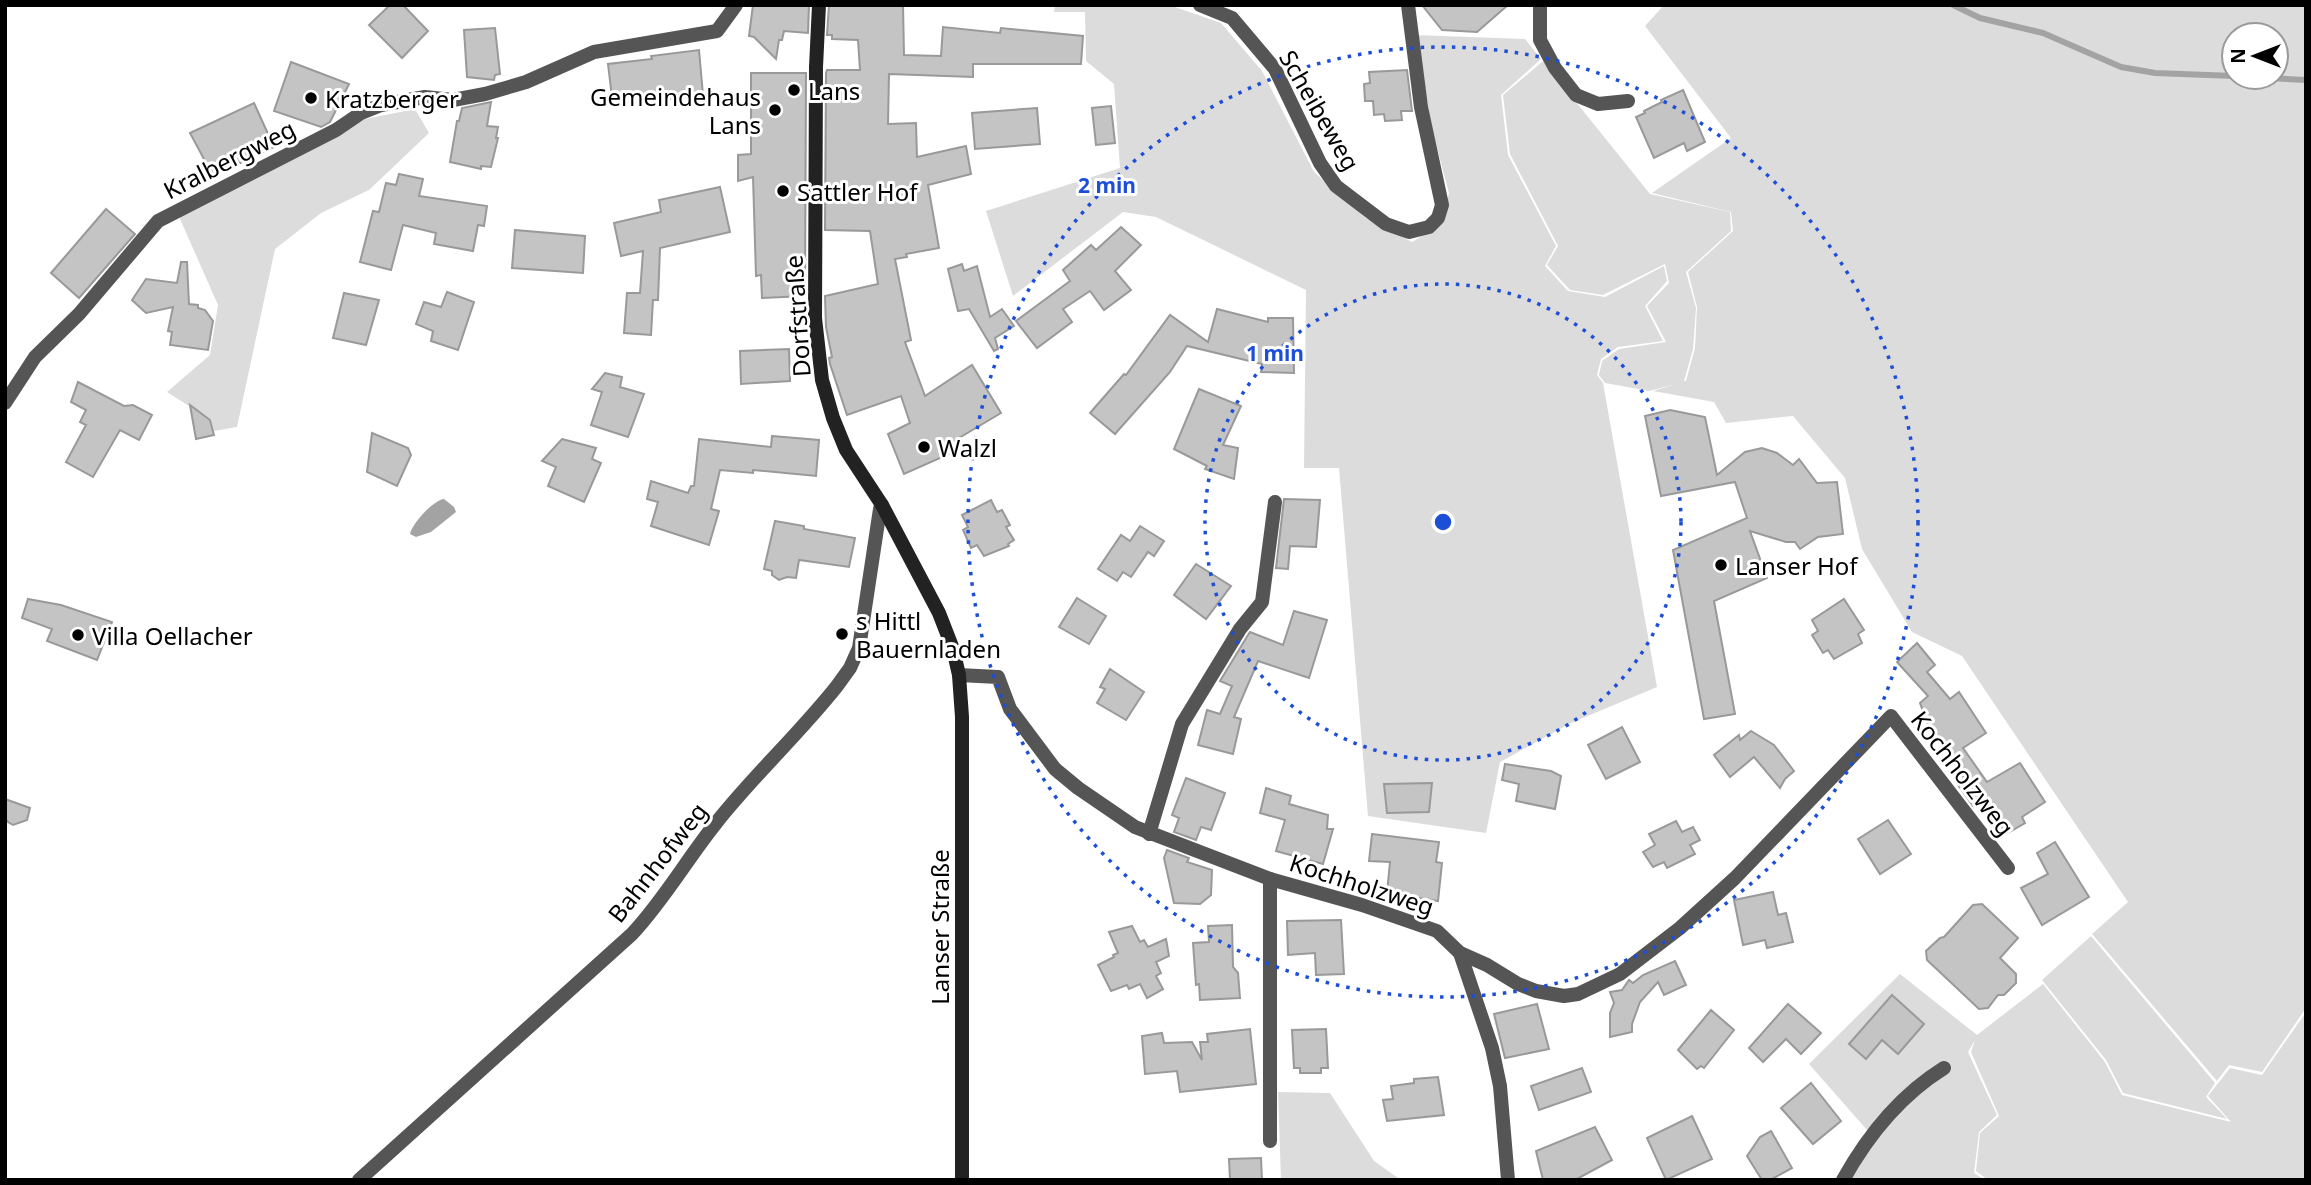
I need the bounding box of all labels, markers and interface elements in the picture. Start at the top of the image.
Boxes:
north arrow [2220,21,2290,91]
street label: Scheibeweg [1272,44,1368,176]
text: N [2225,48,2251,64]
place label: Lans [808,74,860,107]
place label: Gemeindehaus Lans [590,80,761,141]
place label: Kratzberger [325,82,459,115]
marker: Lans [786,82,802,98]
marker: Kratzberger [303,90,319,106]
marker: Gemeindehaus Lans [767,102,783,118]
street label: Kralbergweg [157,112,301,206]
text: 2 min [1078,171,1136,199]
place label: Sattler Hof [797,175,919,208]
marker: Sattler Hof [775,183,791,199]
street label: Dorfstraße [776,254,818,378]
text: 1 min [1246,339,1304,367]
place label: Walzl [938,431,997,464]
marker: Walzl [916,439,932,455]
centre of rings [1431,510,1455,534]
place label: Lanser Hof [1735,549,1859,582]
marker: Lanser Hof [1713,557,1729,573]
place label: s Hittl Bauernladen [856,604,1001,665]
place label: Villa Oellacher [92,619,253,652]
marker: s Hittl Bauernladen [834,626,850,642]
marker: Villa Oellacher [70,627,86,643]
street label: Kochholzweg [1904,704,2022,842]
street label: Bahnhofweg [600,795,714,929]
street label: Kochholzweg [1286,845,1438,923]
street label: Lanser Straße [923,849,956,1005]

